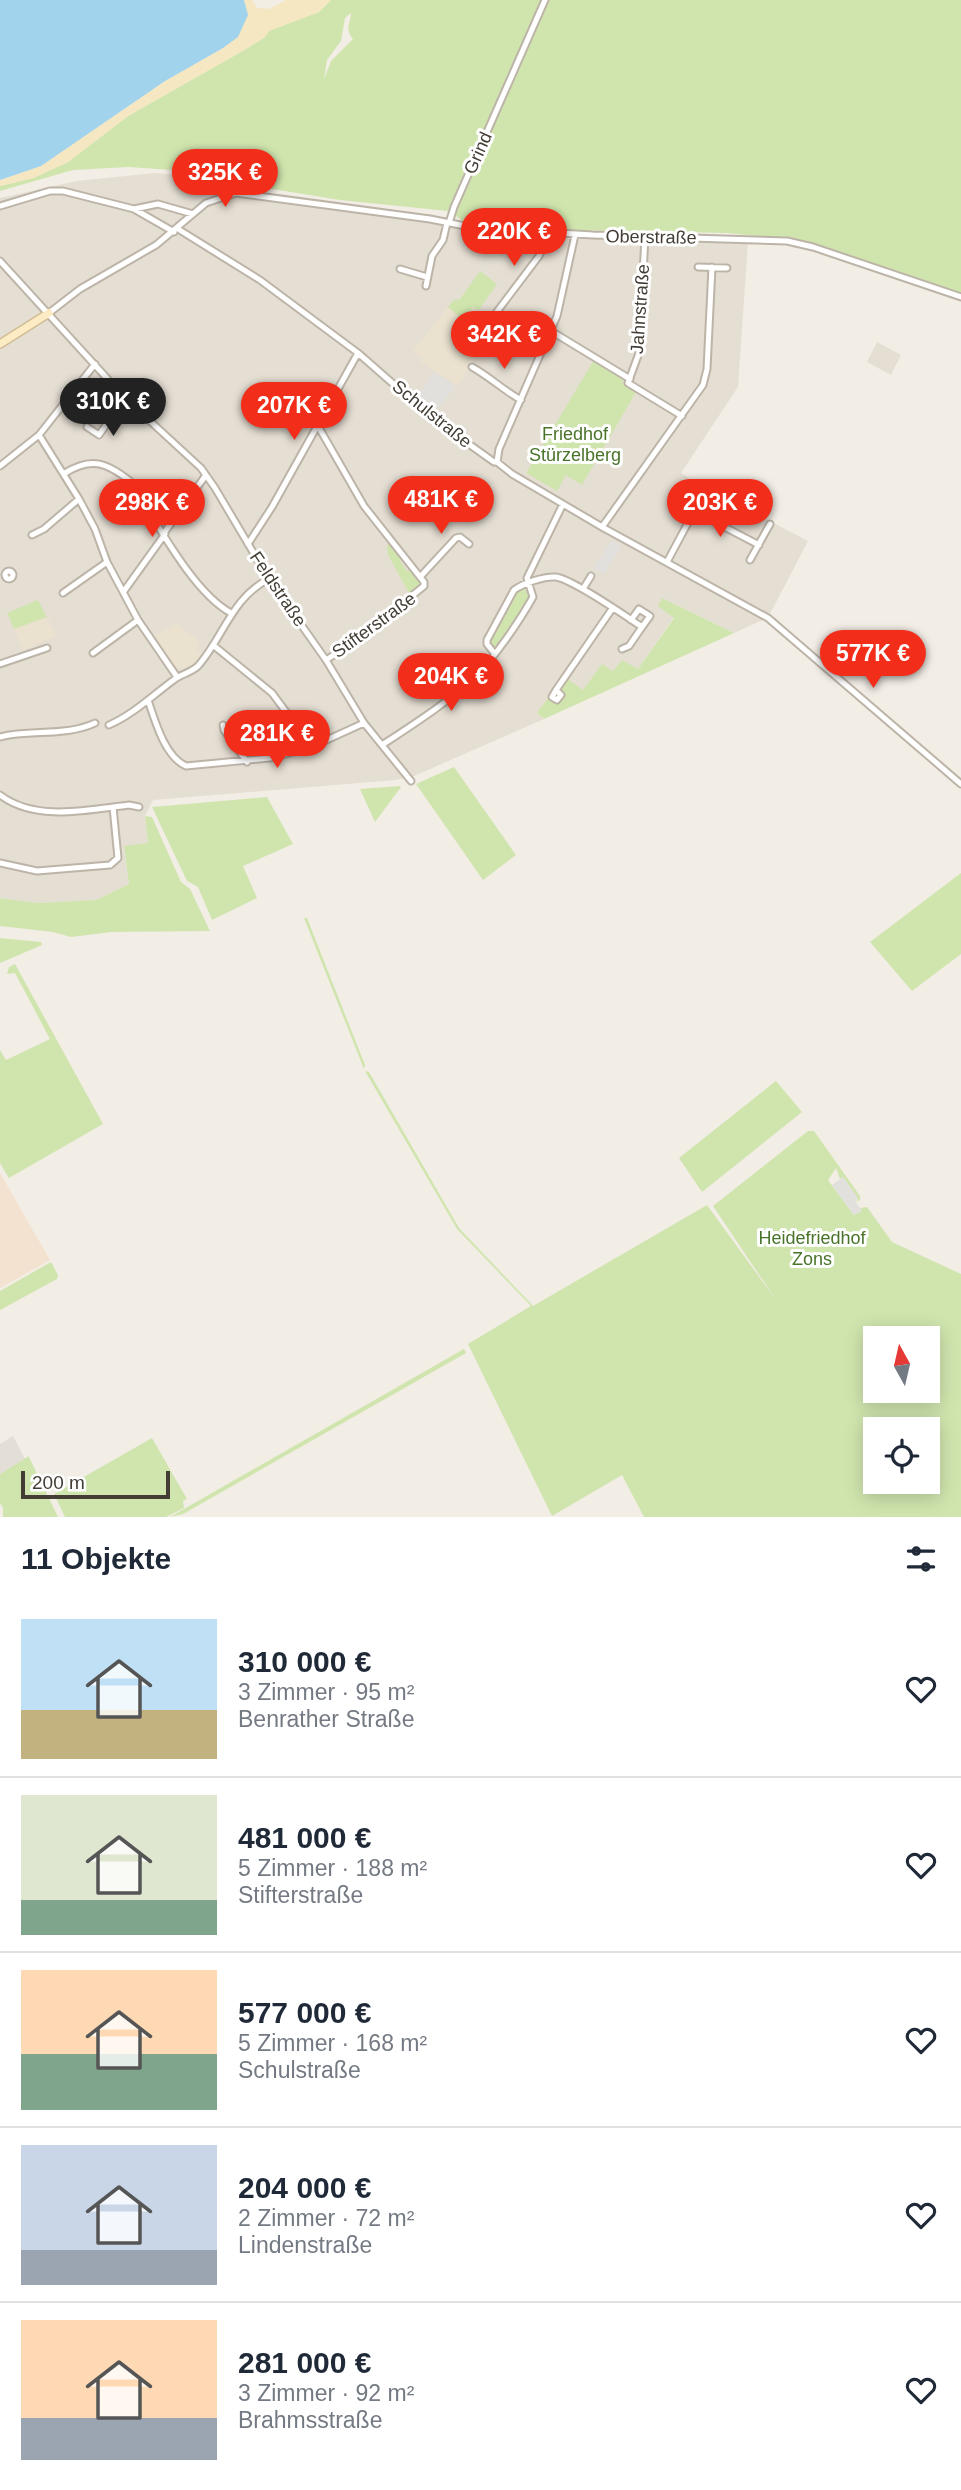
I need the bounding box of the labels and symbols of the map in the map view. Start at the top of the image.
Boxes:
street label: Grind [460,129,496,177]
pin: 325K € [168,150,282,209]
pin: 220K € [457,208,571,268]
street label: Oberstraße [605,226,697,248]
street label: Jahnstraße [627,263,653,355]
pin: 342K € [447,312,561,371]
street label: Schulstraße [388,376,476,452]
pin: 310K € [56,378,170,438]
pin: 207K € [237,382,351,442]
park label: Friedhof Stürzelberg [529,424,621,465]
pin: 481K € [384,476,498,536]
pin: 298K € [95,480,209,539]
pin: 203K € [663,480,777,539]
street label: Feldstraße [246,548,310,630]
street label: Stifterstraße [328,588,420,662]
pin: 577K € [816,630,930,690]
pin: 204K € [394,654,508,713]
pin: 281K € [220,710,334,770]
park label: Heidefriedhof Zons [758,1228,867,1269]
north arrow [863,1326,940,1404]
scale bar [21,1468,170,1500]

